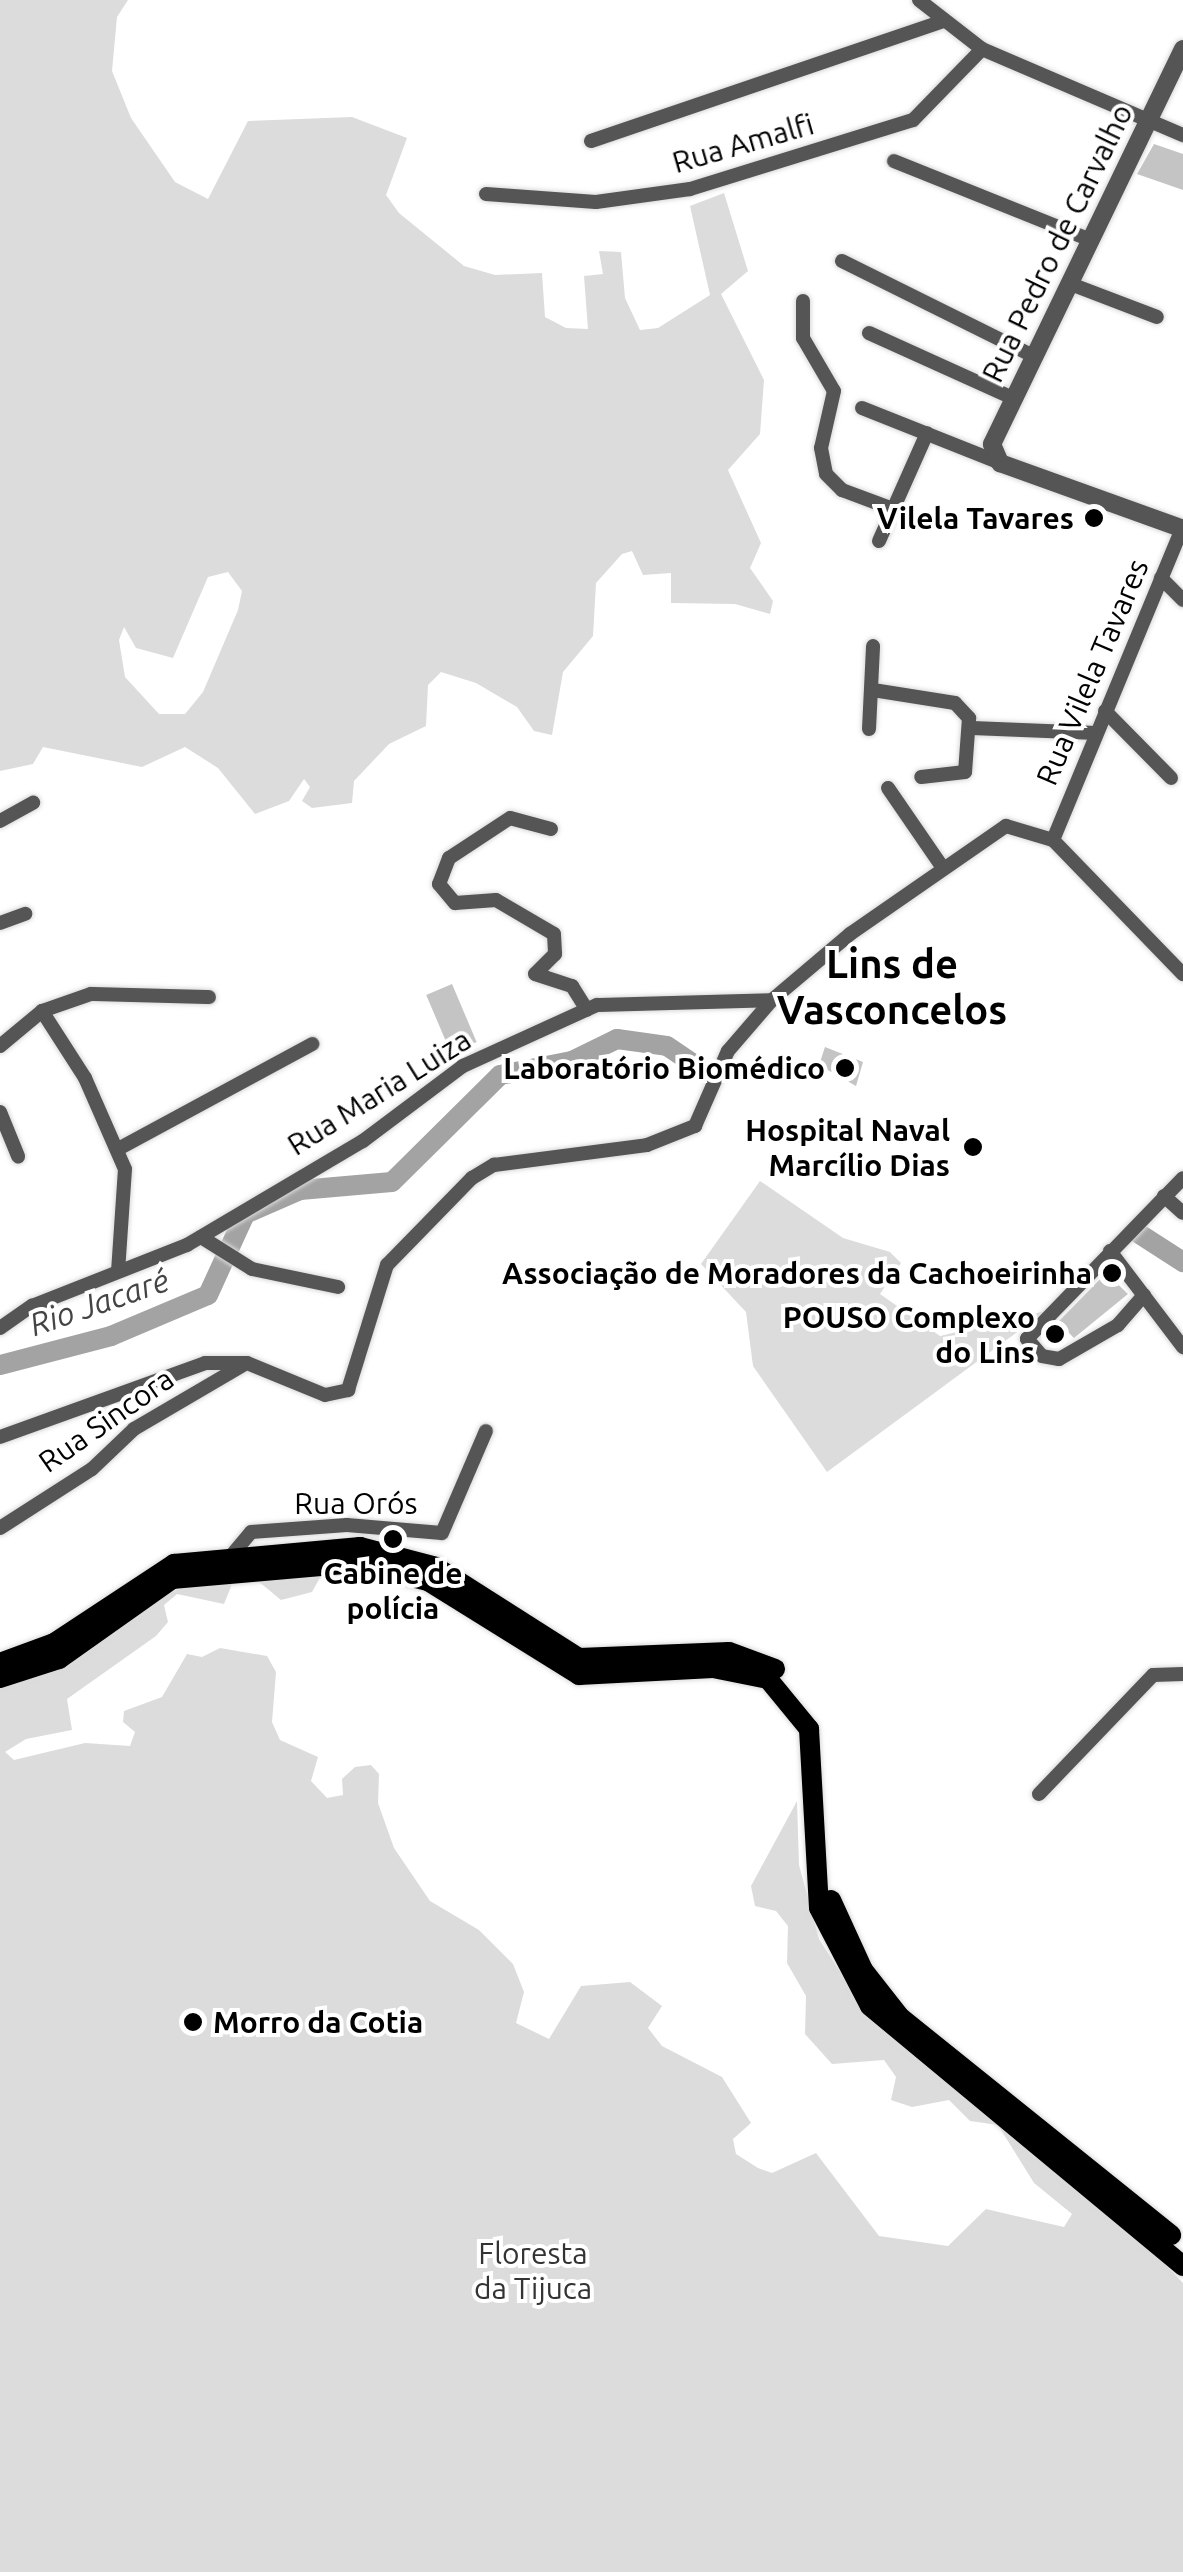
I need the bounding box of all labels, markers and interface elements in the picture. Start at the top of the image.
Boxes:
street label: Rua Pedro de Carvalho [974,98,1140,388]
street label: Rua Amalfi [668,106,818,180]
place label: Vilela Tavares [877,500,1074,536]
marker: Vilela Tavares [1083,507,1105,529]
street label: Rua Vilela Tavares [1028,554,1156,790]
district label: Lins de Vasconcelos [777,940,1007,1034]
street label: Rua Maria Luiza [281,1021,477,1163]
place label: Laboratório Biomédico [503,1050,825,1086]
marker: Laboratório Biomédico [834,1057,856,1079]
place label: Hospital Naval Marcílio Dias [745,1112,950,1182]
marker: Hospital Naval Marcílio Dias [960,1134,986,1160]
place label: Associação de Moradores da Cachoeirinha [502,1255,1092,1291]
water label: Rio Jacaré [24,1260,174,1344]
marker: Associação de Moradores da Cachoeirinha [1101,1262,1123,1284]
place label: POUSO Complexo do Lins [783,1299,1035,1370]
marker: POUSO Complexo do Lins [1044,1323,1066,1345]
street label: Rua Sincora [32,1360,180,1480]
street label: Rua Orós [294,1485,418,1521]
marker: Cabine de polícia [382,1528,404,1550]
place label: Cabine de polícia [323,1555,463,1626]
place label: Morro da Cotia [213,2004,423,2040]
marker: Morro da Cotia [182,2011,204,2033]
park label: Floresta da Tijuca [474,2235,592,2306]

